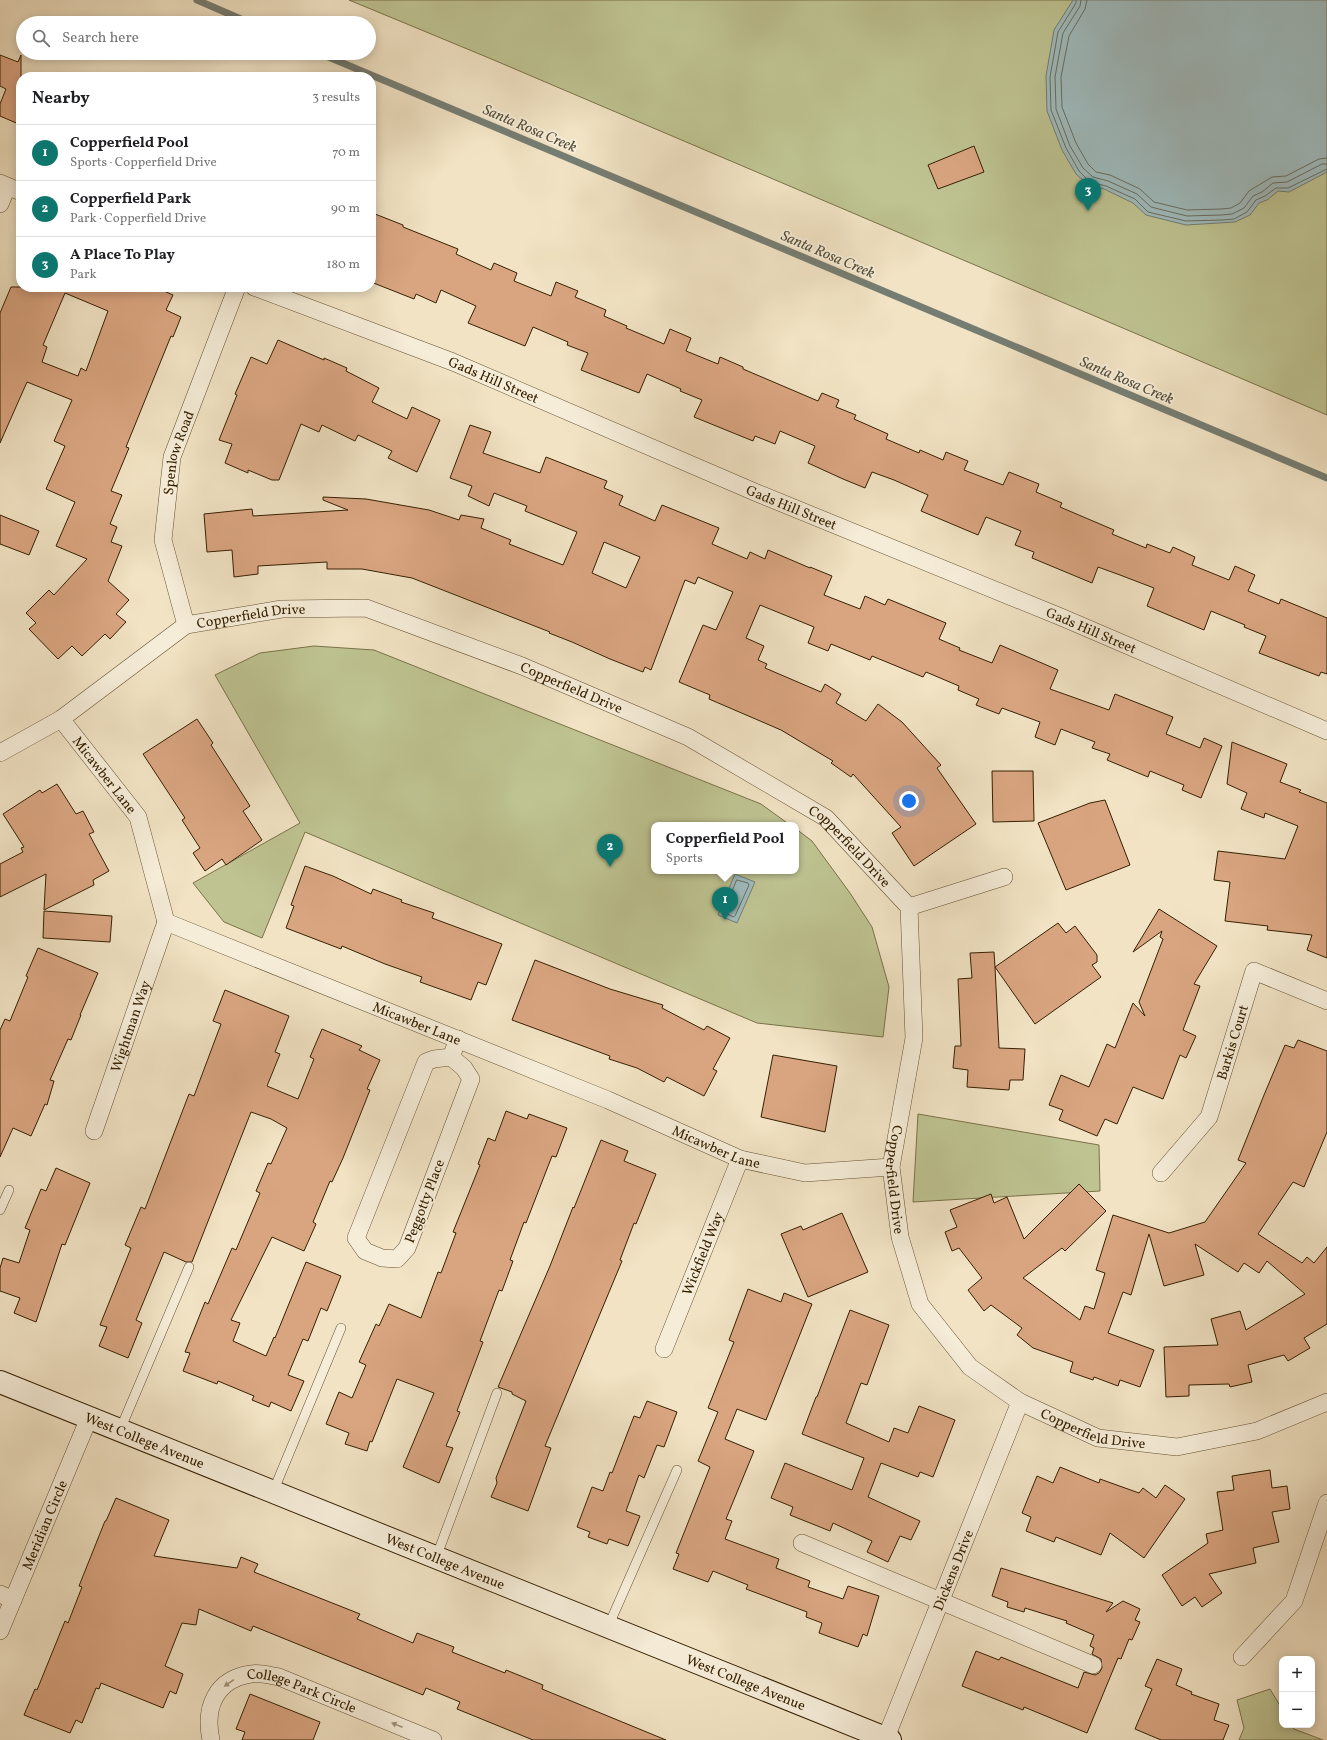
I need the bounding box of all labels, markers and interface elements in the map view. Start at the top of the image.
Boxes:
search box [16,16,376,60]
icon: search [30,27,52,49]
text: Search here [62,28,139,49]
text: Nearby [32,87,90,110]
text: 3 results [312,89,360,107]
water label: Santa Rosa Creek [479,100,580,159]
text: Copperfield Pool [70,133,189,154]
text: 1 [42,144,48,162]
text: 70 m [332,144,360,162]
text: Sports · Copperfield Drive [70,154,217,172]
pin: 3 [1075,178,1101,211]
text: Copperfield Park [70,189,191,210]
text: 2 [42,200,48,218]
text: 90 m [331,200,360,218]
text: Park · Copperfield Drive [70,210,206,228]
water label: Santa Rosa Creek [777,226,878,285]
text: A Place To Play [70,245,175,266]
text: 3 [42,256,48,274]
text: 180 m [326,256,360,274]
text: Park [70,266,97,284]
water label: Santa Rosa Creek [1076,352,1177,411]
street label: Gads Hill Street [445,353,541,409]
street label: Spenlow Road [160,408,200,496]
street label: Gads Hill Street [743,481,839,536]
street label: Copperfield Drive [195,601,306,634]
street label: Gads Hill Street [1043,604,1139,659]
street label: Copperfield Drive [517,658,626,719]
street label: Micawber Lane [67,733,140,819]
your location [899,791,919,811]
street label: Copperfield Drive [805,802,894,893]
popup [651,822,799,874]
text: Copperfield Pool [666,829,784,850]
pin: 2 [597,834,623,867]
text: Sports [666,850,703,868]
pin: 1 [712,887,738,920]
street label: Wightman Way [107,978,156,1075]
street label: Micawber Lane [370,998,464,1051]
street label: Barkis Court [1213,1003,1254,1083]
street label: Micawber Lane [669,1122,762,1174]
street label: Copperfield Drive [880,1123,908,1236]
street label: Peggotty Place [401,1157,450,1246]
street label: Wickfield Way [678,1209,729,1299]
street label: Copperfield Drive [1037,1405,1147,1454]
street label: West College Avenue [82,1409,207,1474]
street label: Meridian Circle [18,1477,73,1573]
street label: Dickens Drive [930,1527,979,1614]
street label: West College Avenue [382,1530,508,1595]
street label: West College Avenue [683,1651,808,1716]
map controls [1279,1656,1315,1728]
button: + [1279,1656,1315,1692]
street label: College Park Circle [245,1665,359,1719]
one-way arrow [223,1679,234,1687]
button: − [1279,1692,1315,1728]
one-way arrow [391,1722,403,1728]

